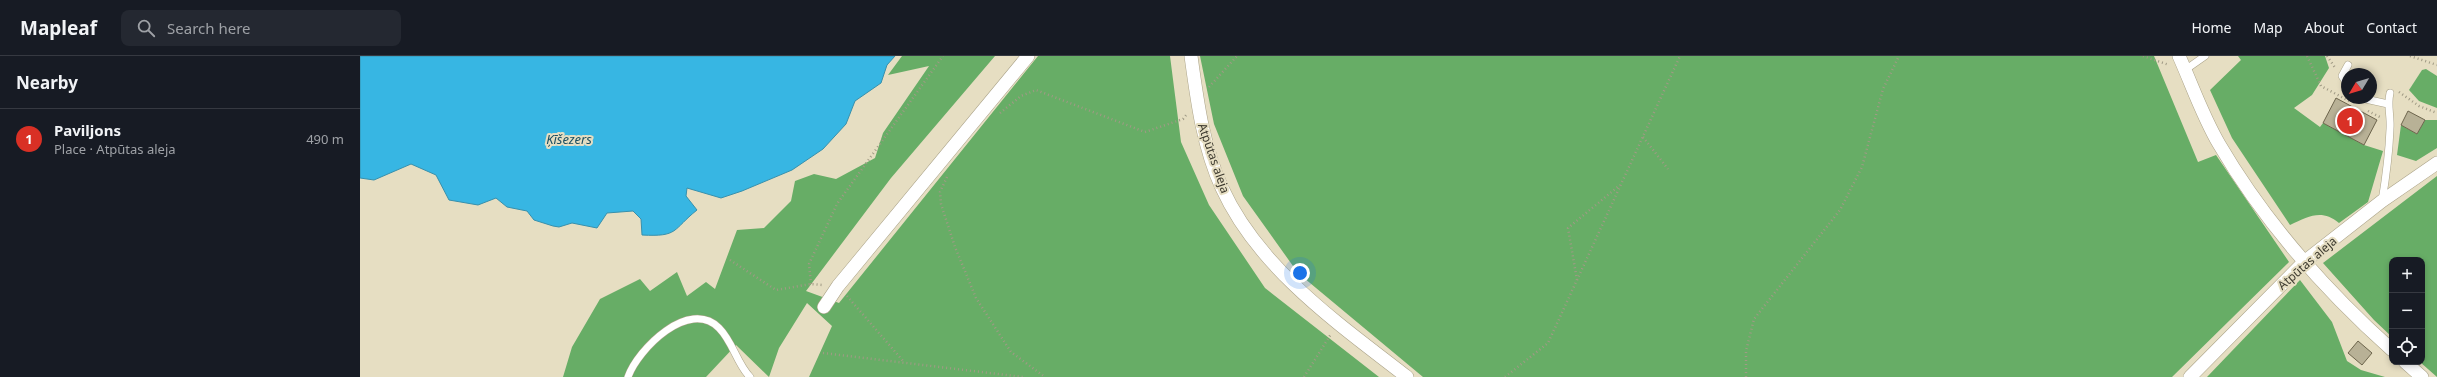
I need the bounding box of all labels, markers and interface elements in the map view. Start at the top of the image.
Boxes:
search box [121,10,401,46]
text: Mapleaf [20,15,97,41]
icon: search [135,17,157,39]
text: Search here [167,18,251,38]
text: Home [2192,18,2231,37]
text: Map [2253,18,2283,37]
text: About [2305,18,2344,37]
text: Contact [2366,18,2417,37]
north arrow [2341,68,2377,104]
text: Nearby [16,71,78,94]
pin: 1 [2337,106,2363,136]
text: Paviljons [54,120,121,140]
street label: Atpūtas aleja [1194,121,1234,195]
text: 1 [25,130,33,148]
text: 490 m [306,130,344,148]
water label: Ķīšezers [546,130,592,148]
text: Place · Atpūtas aleja [54,140,176,158]
street label: Atpūtas aleja [2274,233,2340,293]
map controls [2389,257,2425,365]
button: + [2389,257,2425,293]
your location [1290,263,1310,283]
button: − [2389,293,2425,329]
button: locate [2389,329,2425,365]

